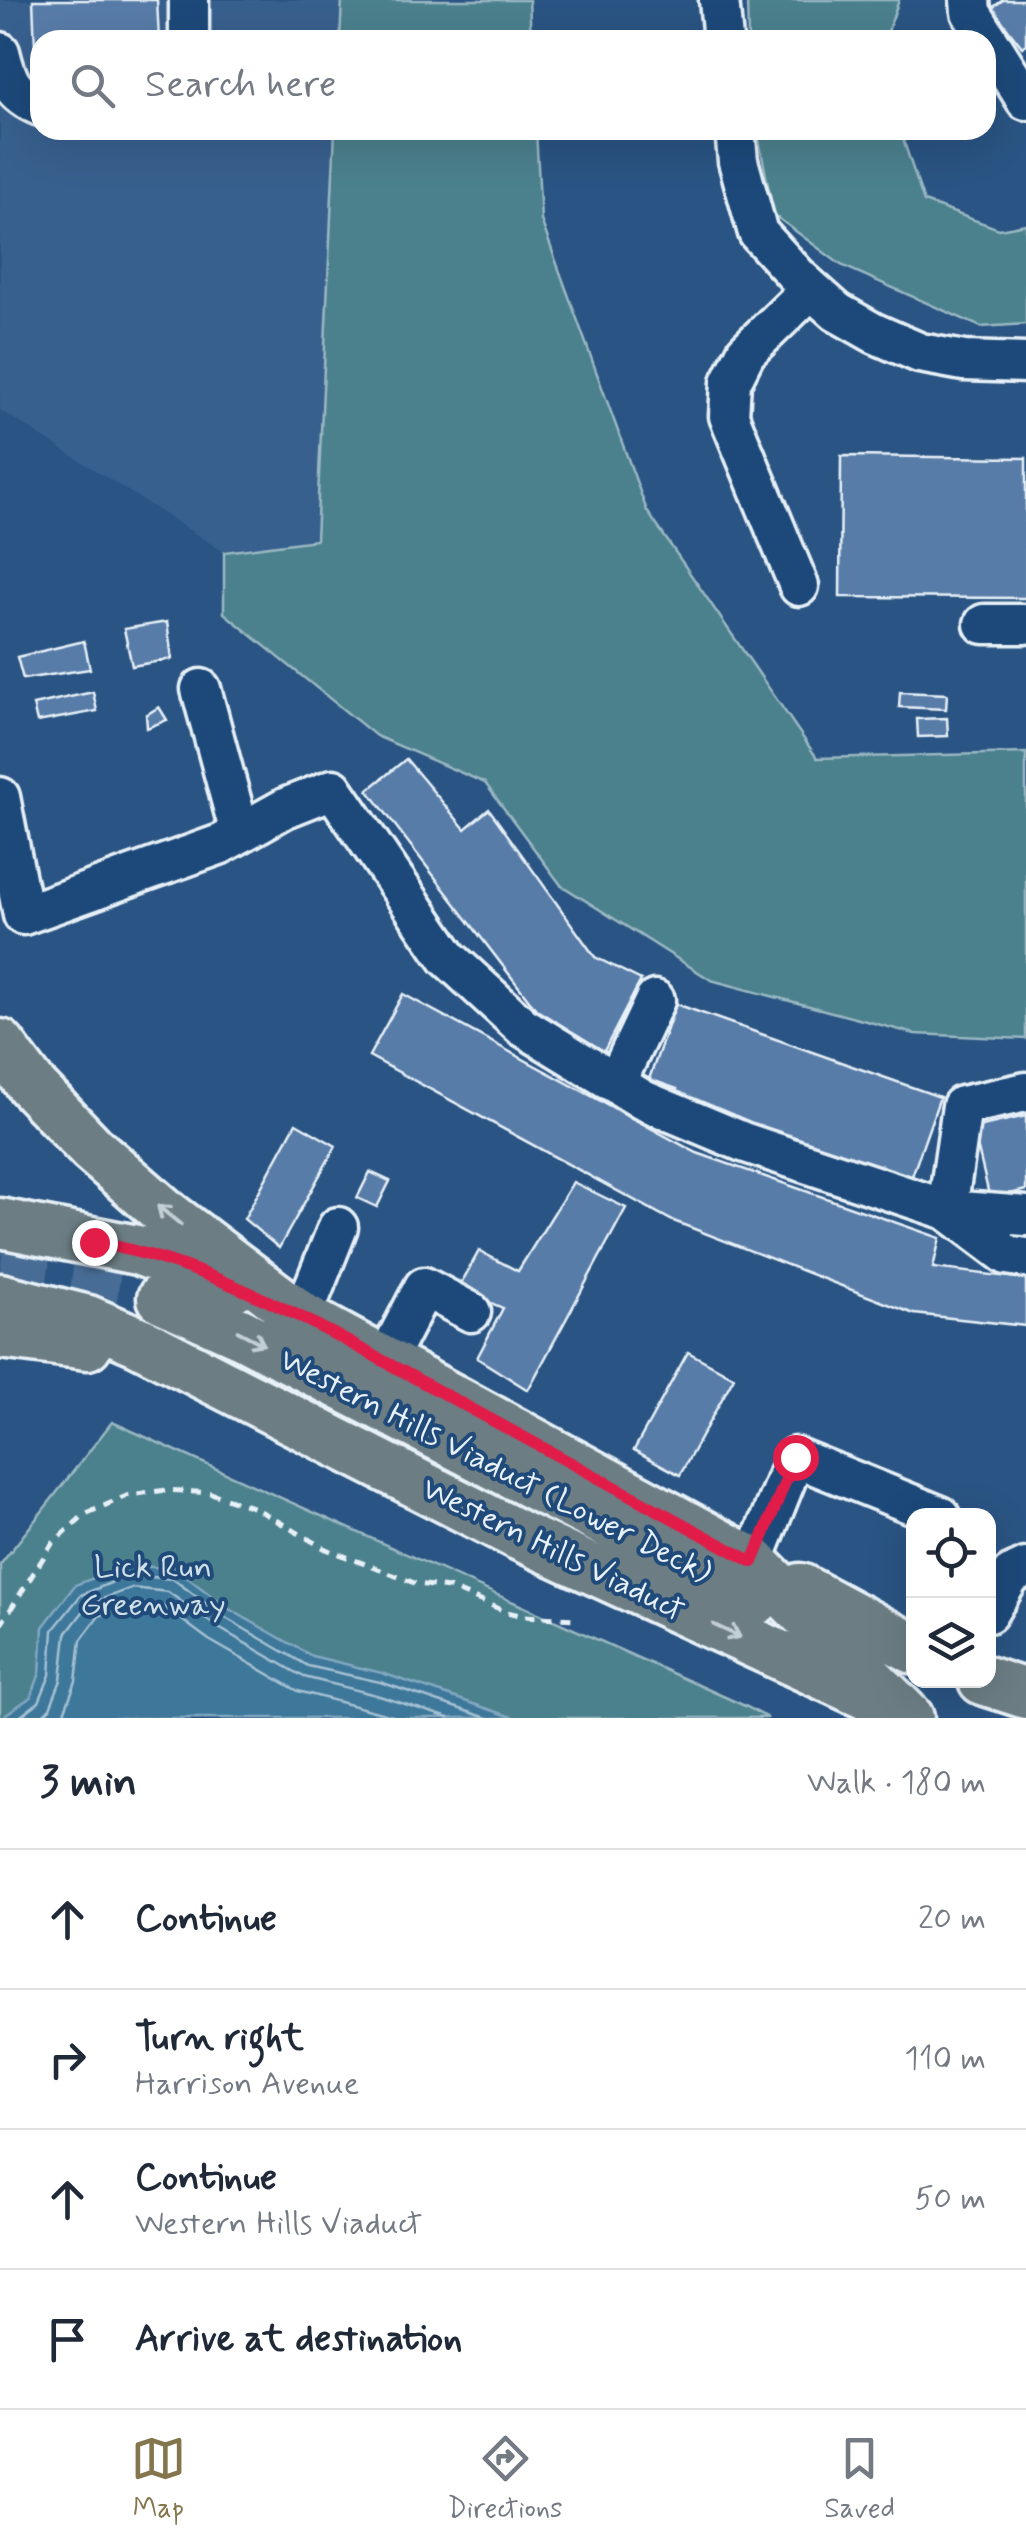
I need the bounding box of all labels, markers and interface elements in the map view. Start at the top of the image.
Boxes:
search box [30,30,996,140]
icon: search [65,58,120,113]
text: Search here [145,61,336,110]
one-way arrow [156,1205,182,1227]
route end [72,1220,118,1266]
one-way arrow [235,1329,265,1348]
street label: Western Hills Viaduct (Lower Deck) [274,1339,718,1591]
route start [773,1435,819,1481]
street label: Western Hills Viaduct [417,1468,691,1628]
map controls [906,1508,996,1688]
button: locate [906,1508,996,1598]
park label: Lick Run Greenway [80,1547,226,1626]
button: layers [906,1598,996,1688]
one-way arrow [711,1623,741,1641]
text: 3 min [40,1756,137,1811]
text: Walk · 180 m [807,1762,986,1804]
icon: ahead [40,1892,95,1947]
text: Continue [135,1895,277,1944]
text: 20 m [918,1898,986,1940]
text: Turn right [135,2014,304,2063]
icon: right [40,2032,95,2087]
text: 110 m [905,2038,986,2080]
text: Harrison Avenue [135,2063,359,2105]
text: Continue [135,2154,277,2203]
icon: ahead [40,2172,95,2227]
text: 50 m [914,2178,986,2220]
text: Western Hills Viaduct [135,2203,422,2245]
icon: arrive [40,2312,95,2367]
text: Arrive at destination [135,2315,462,2364]
tab: Map [131,2431,186,2528]
tab: Directions [448,2431,563,2528]
tab: Saved [824,2431,895,2528]

